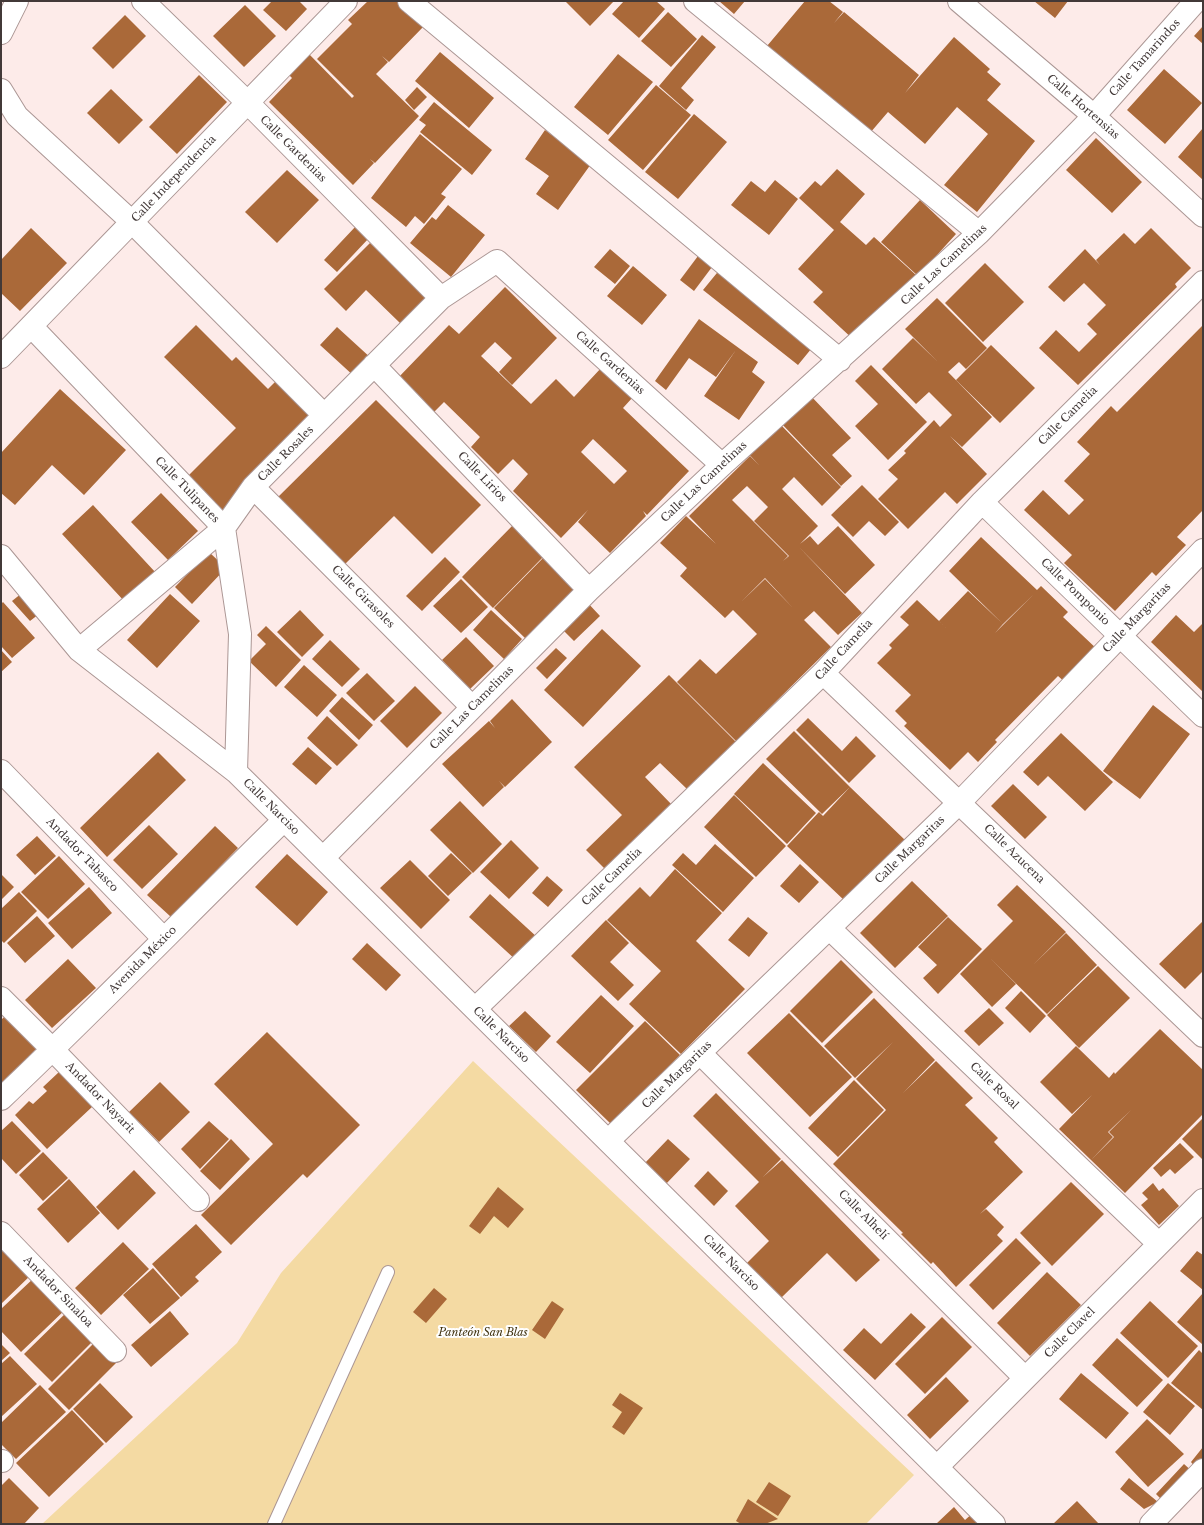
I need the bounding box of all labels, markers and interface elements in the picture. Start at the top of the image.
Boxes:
street label: Calle Tamarindos [1107,17,1183,99]
street label: Calle Hortensias [1044,72,1122,142]
street label: Calle Gardenias [257,113,329,185]
street label: Calle Independencia [129,133,219,225]
street label: Calle Las Camelinas [898,222,990,308]
street label: Calle Gardenias [573,328,647,398]
street label: Calle Camelia [1036,384,1100,448]
street label: Calle Rosales [255,423,317,485]
street label: Calle Las Camelinas [658,439,750,525]
street label: Calle Lirios [455,449,509,505]
street label: Calle Tulipanes [152,454,222,526]
street label: Calle Pomponio [1038,556,1112,628]
street label: Calle Girasoles [329,563,397,631]
street label: Calle Margaritas [1100,580,1174,656]
street label: Calle Camelia [813,617,875,683]
street label: Calle Las Camelinas [427,663,517,753]
street label: Calle Narciso [240,776,302,838]
street label: Calle Margaritas [872,813,948,887]
street label: Andador Tabasco [43,815,121,895]
street label: Calle Azucena [981,822,1047,886]
street label: Calle Camelia [579,845,645,909]
street label: Avenida México [106,923,180,997]
street label: Calle Narciso [470,1004,532,1066]
street label: Calle Margaritas [639,1038,715,1112]
street label: Andador Nayarit [63,1060,137,1136]
street label: Calle Rosal [967,1060,1021,1112]
street label: Calle Alhelí [835,1187,891,1243]
street label: Calle Narciso [700,1232,762,1294]
street label: Andador Sinaloa [21,1254,95,1330]
street label: Calle Clavel [1042,1305,1098,1361]
park label: Panteón San Blas [438,1326,528,1340]

